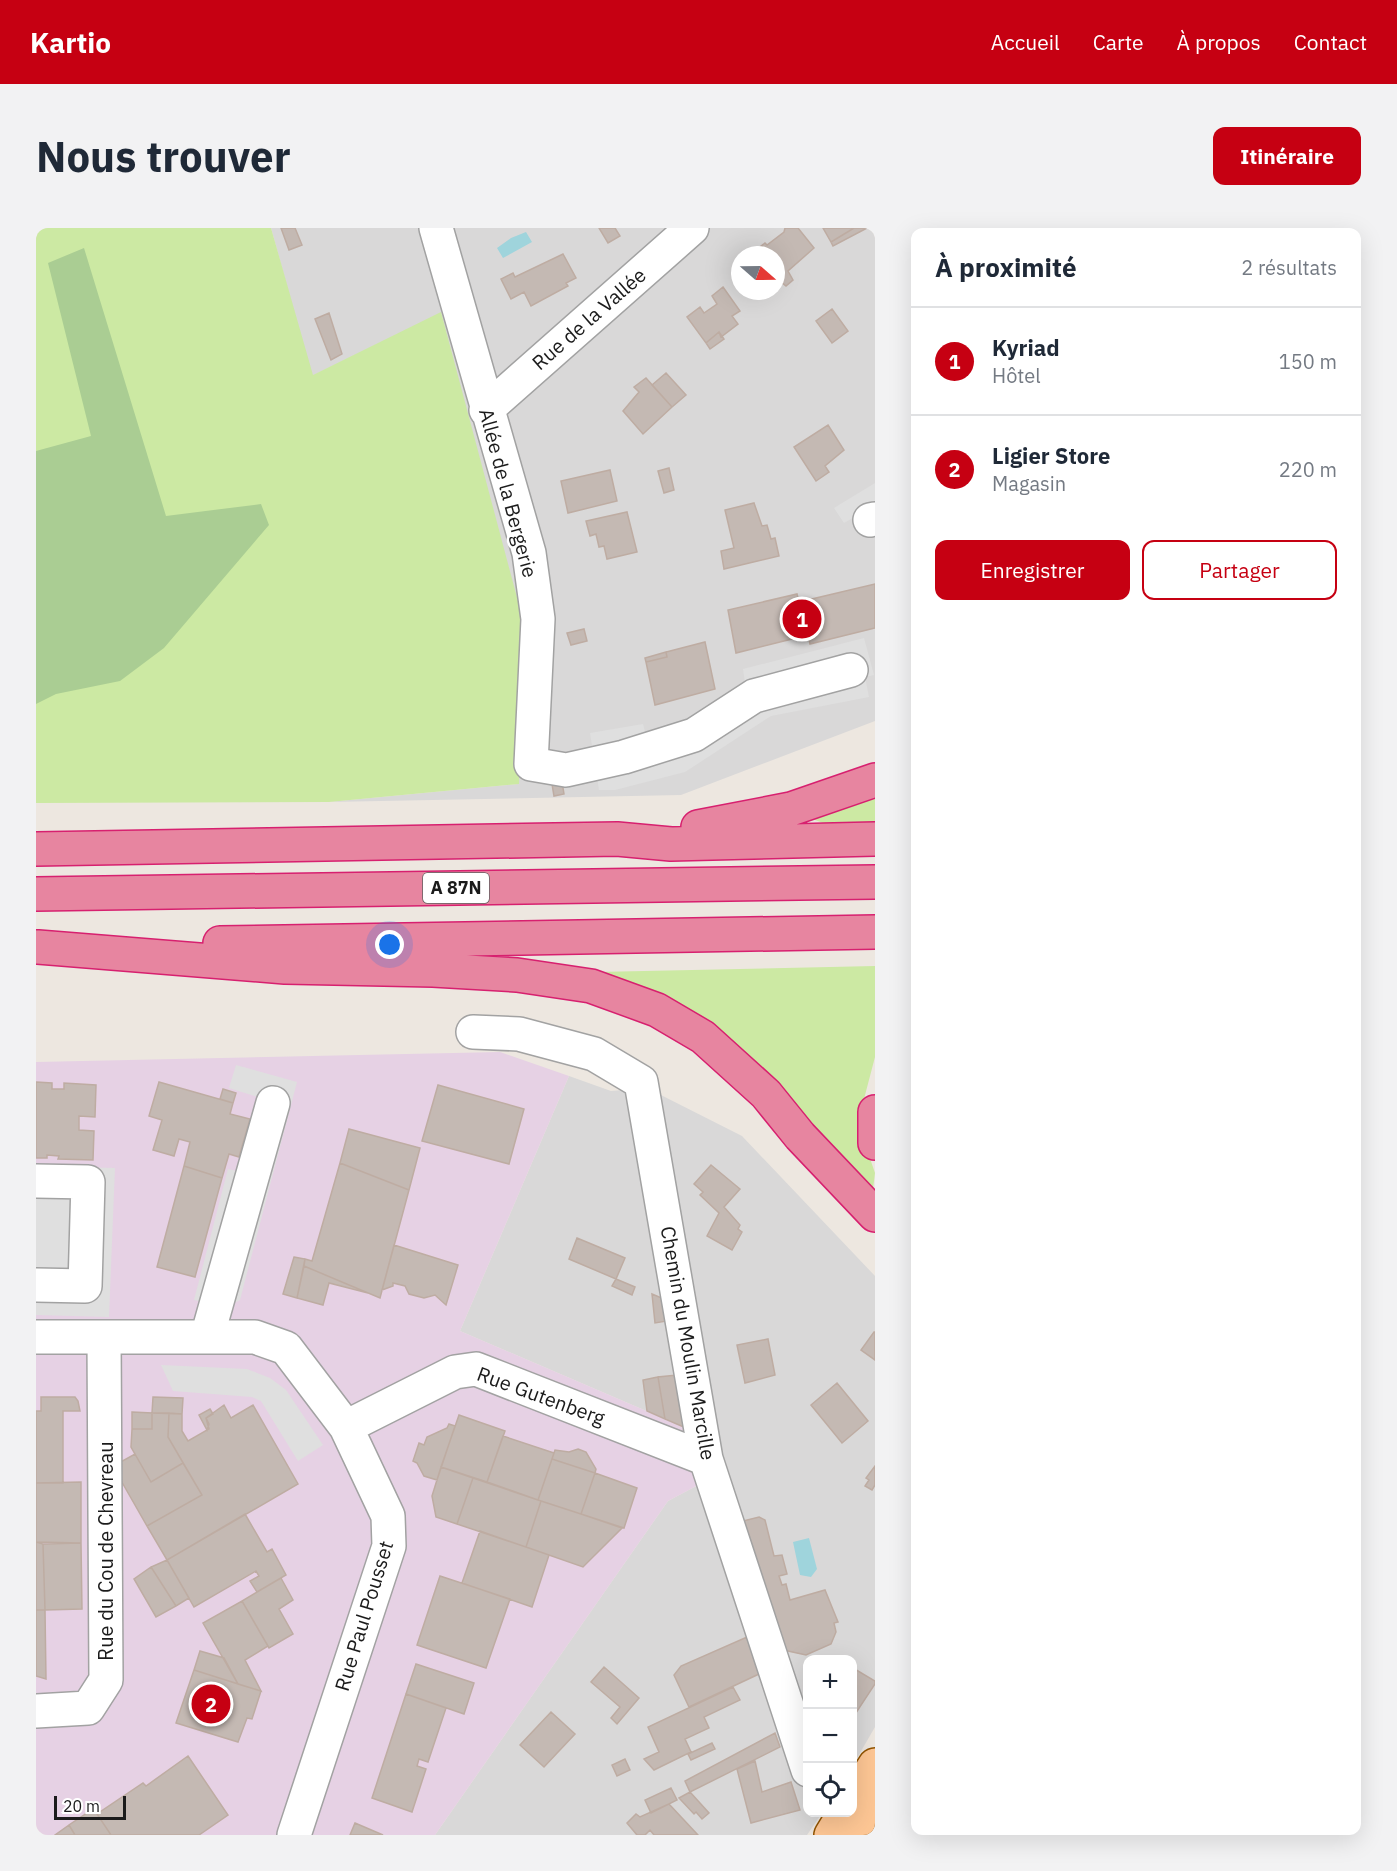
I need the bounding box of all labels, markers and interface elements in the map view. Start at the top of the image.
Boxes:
text: Kartio [30,24,111,61]
text: Accueil [991,28,1060,56]
text: Carte [1093,28,1144,56]
text: À propos [1177,28,1261,56]
text: Contact [1294,28,1367,56]
button: Itinéraire [1213,127,1361,185]
text: Nous trouver [36,129,291,184]
north arrow [731,246,785,300]
text: À proximité [935,250,1077,284]
text: 2 résultats [1241,254,1337,281]
street label: Rue de la Vallée [526,262,652,376]
text: Kyriad [992,333,1060,362]
text: 1 [949,348,961,375]
text: 150 m [1279,348,1337,375]
text: Hôtel [992,362,1041,389]
street label: Allée de la Bergerie [473,405,544,580]
text: Ligier Store [992,441,1110,470]
text: 2 [949,456,961,483]
text: 220 m [1279,456,1337,483]
text: Magasin [992,470,1066,497]
button: Enregistrer [935,540,1130,600]
button: Partager [1142,540,1337,600]
pin: 1 [782,596,822,642]
road number: A 87N [423,873,489,903]
your location [375,930,404,959]
street label: Chemin du Moulin Marcille [655,1224,722,1462]
street label: Rue Gutenberg [473,1360,609,1431]
street label: Rue du Cou de Chevreau [92,1441,119,1661]
street label: Rue Paul Pousset [328,1537,399,1694]
map controls [803,1655,857,1817]
button: + [803,1655,857,1709]
pin: 2 [192,1682,231,1726]
button: − [803,1709,857,1763]
button: locate [803,1763,857,1817]
scale bar [54,1793,126,1820]
text: 20 m [63,1796,100,1816]

